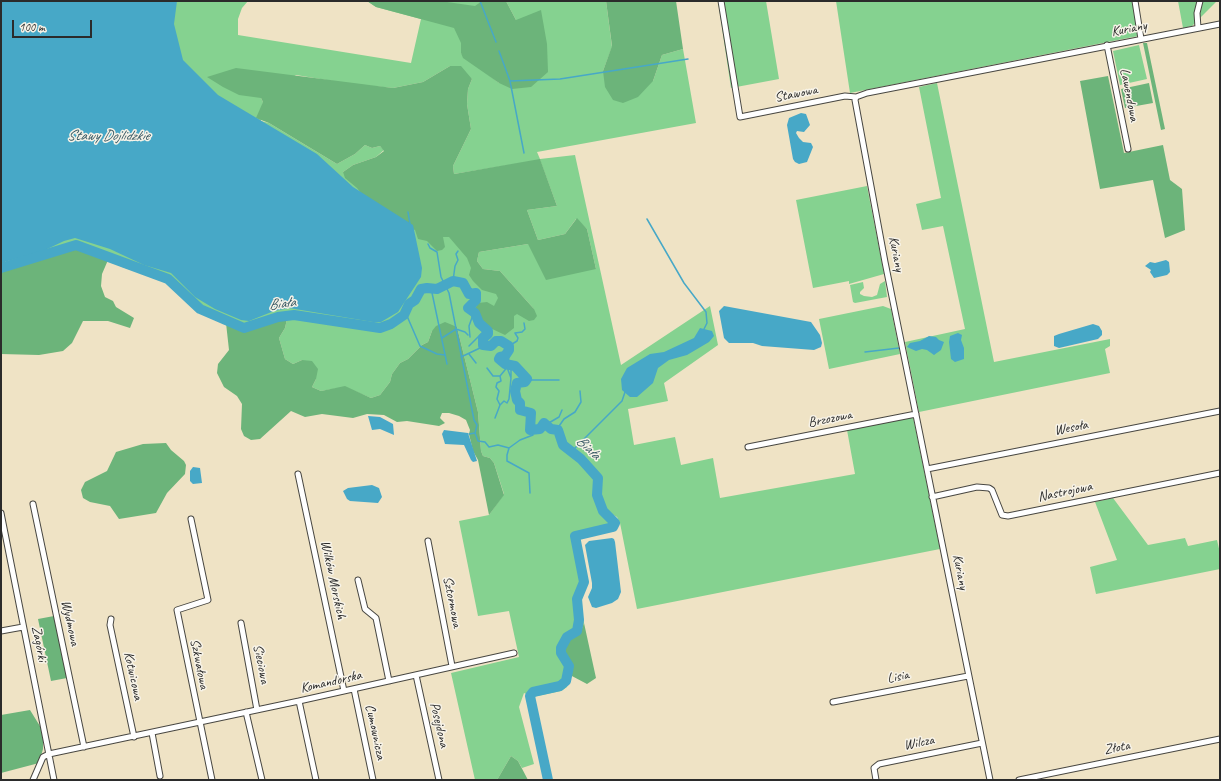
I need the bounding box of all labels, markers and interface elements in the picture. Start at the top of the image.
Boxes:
scale bar [14,12,94,38]
street label: Kuriany [1110,17,1148,41]
text: 100 m [19,19,45,35]
street label: Lawendowa [1116,67,1142,123]
street label: Stawowa [773,82,819,106]
water label: Stawy Dojlidzkie [67,127,149,145]
street label: Kuriany [884,235,908,273]
water label: Biała [268,293,296,315]
street label: Brzozowa [807,407,853,431]
street label: Wesoła [1053,417,1089,439]
water label: Biała [572,432,604,464]
street label: Nastrojowa [1036,478,1094,506]
street label: Wilków Morskich [316,539,350,621]
street label: Kuriany [948,553,972,591]
street label: Sztormowa [439,575,465,629]
street label: Wydmowa [57,599,83,647]
street label: Zagórki [27,625,51,663]
street label: Szkwałowa [186,637,212,691]
street label: Sieciowa [249,643,273,685]
street label: Kotwicowa [120,650,146,702]
street label: Komandorska [299,667,363,697]
street label: Lisia [886,667,910,687]
street label: Posejdona [426,701,452,749]
street label: Cumownicza [361,703,389,761]
street label: Wilcza [902,732,936,754]
street label: Złota [1103,737,1131,759]

